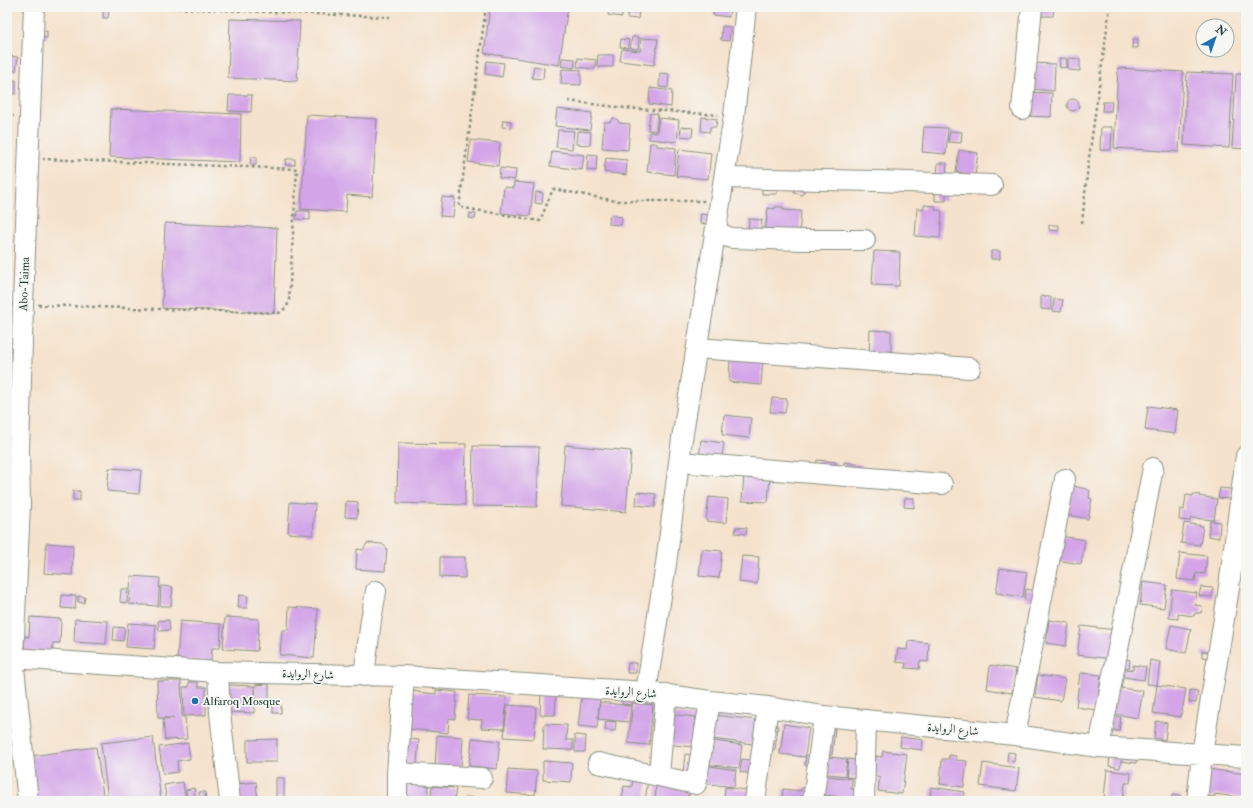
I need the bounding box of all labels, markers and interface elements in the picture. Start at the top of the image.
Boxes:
north arrow [1195,18,1235,58]
text: N [1212,22,1230,40]
street label: Abo-Taima [16,256,33,312]
street label: شارع الروايدة [282,666,334,686]
street label: شارع الروايدة [604,683,657,705]
place label: Alfaroq Mosque [202,694,280,709]
marker: Alfaroq Mosque [190,696,200,706]
street label: شارع الروايدة [926,720,980,742]

